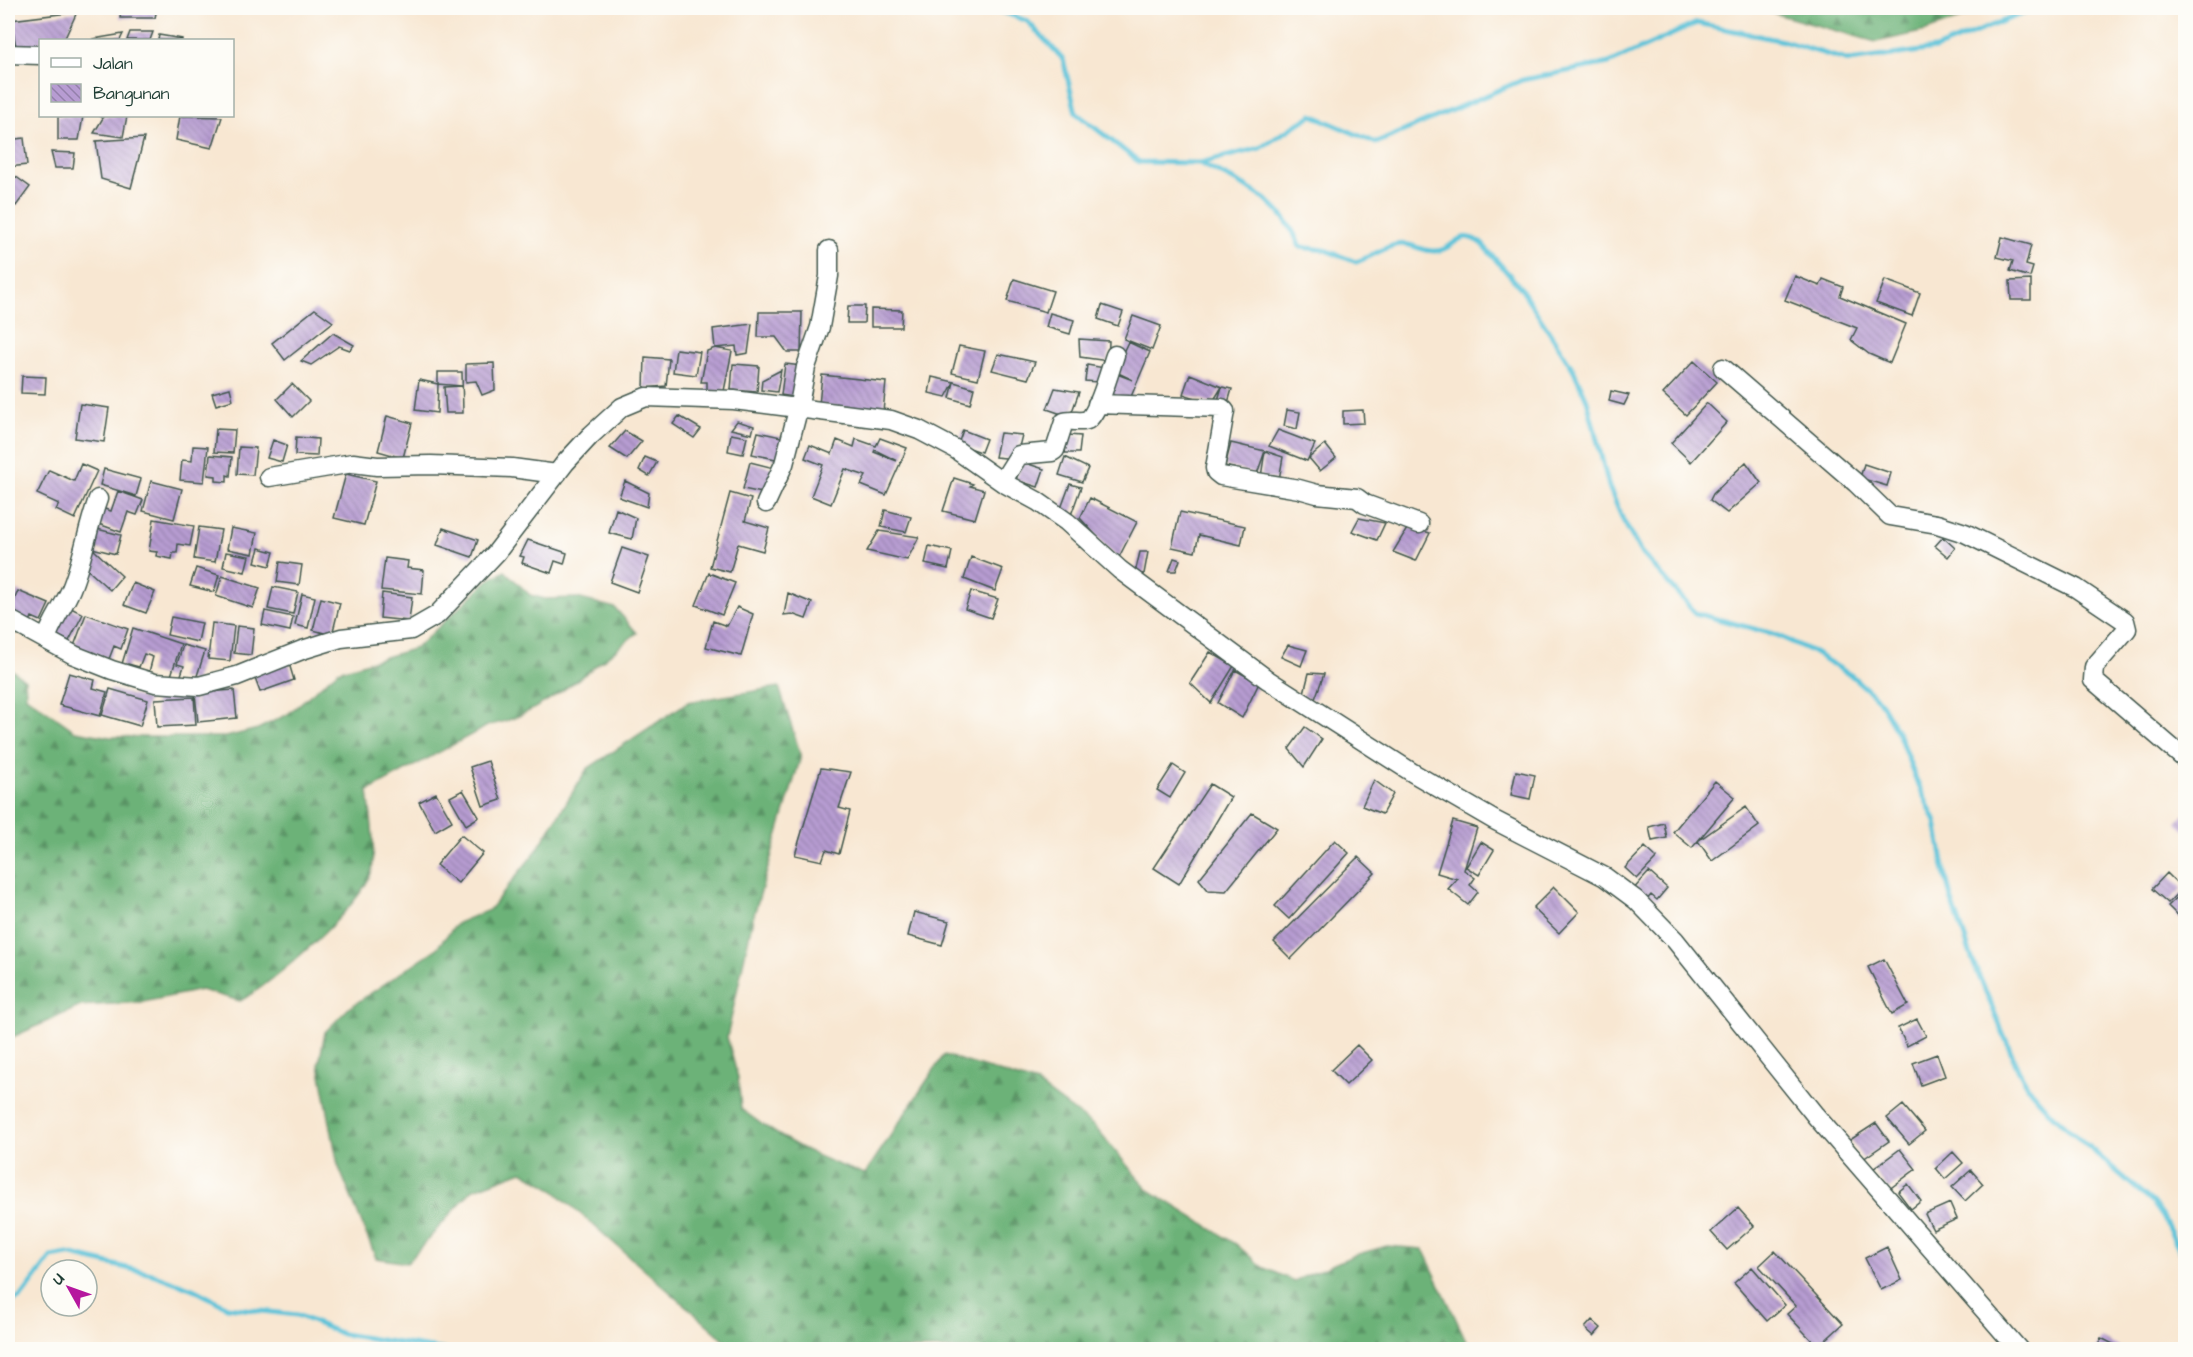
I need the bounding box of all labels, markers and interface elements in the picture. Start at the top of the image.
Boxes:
legend [39,39,234,117]
text: Jalan [93,51,133,76]
text: Bangunan [93,81,170,107]
north arrow [39,1258,99,1318]
text: U [47,1268,70,1290]

